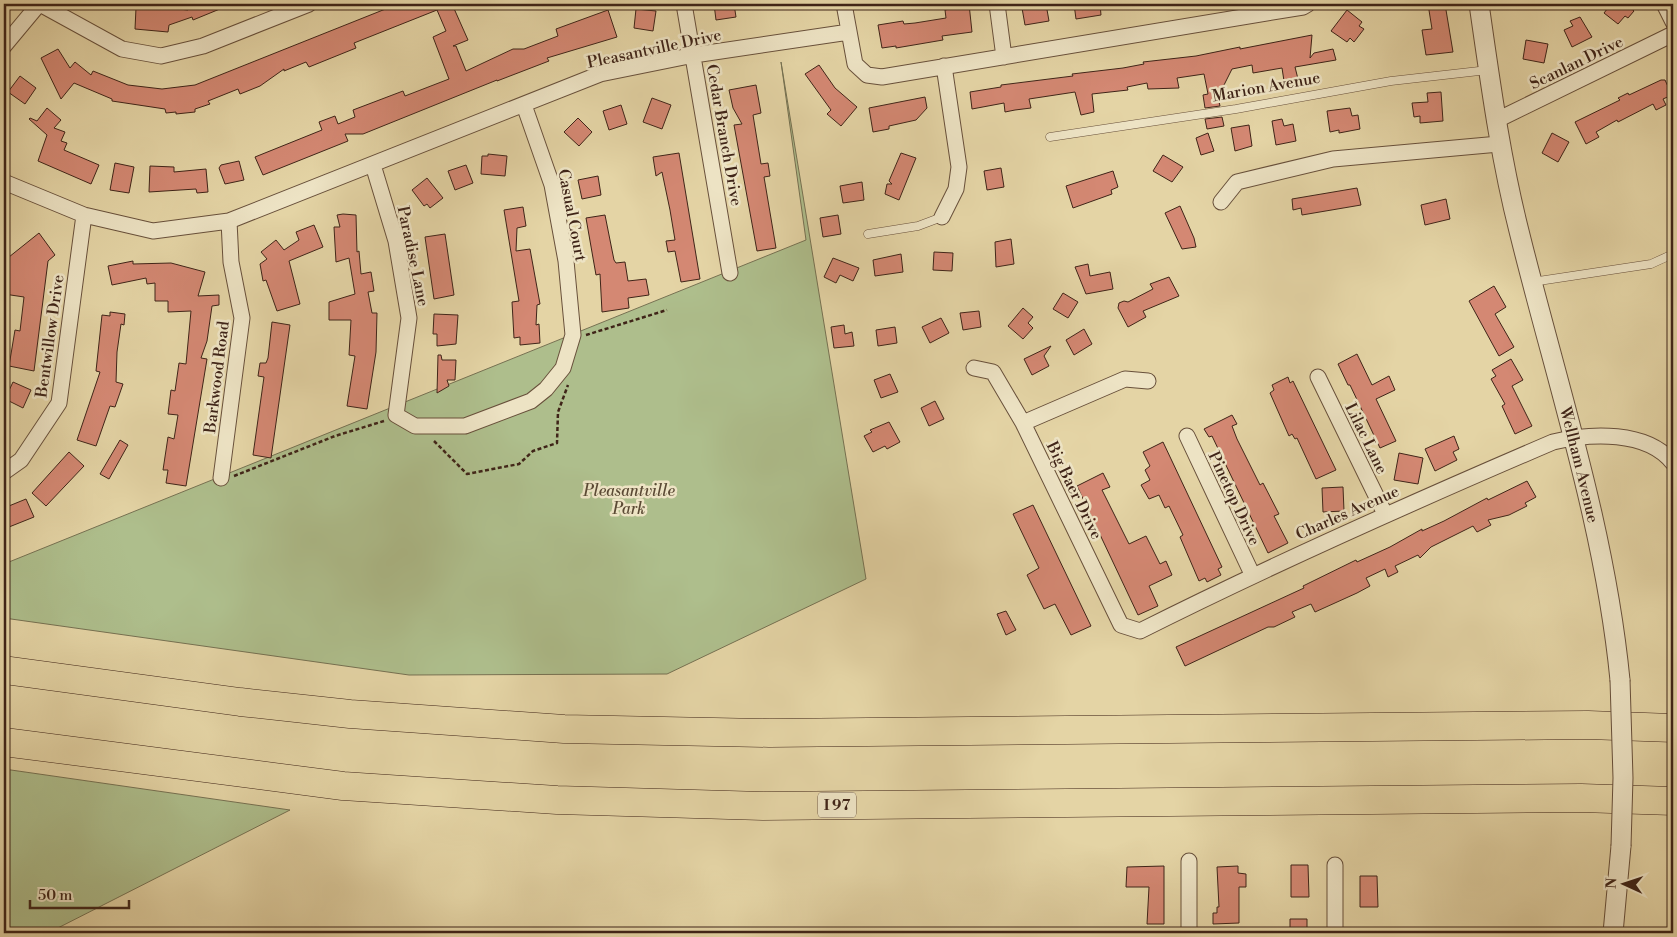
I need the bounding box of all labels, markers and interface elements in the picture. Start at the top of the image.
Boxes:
street label: Pleasantville Drive [585,25,723,73]
street label: Scanlan Drive [1527,32,1626,94]
street label: Cedar Branch Drive [702,63,746,208]
street label: Marion Avenue [1211,68,1322,106]
street label: Casual Court [553,167,591,263]
street label: Paradise Lane [393,204,433,308]
street label: Bentwillow Drive [31,273,69,400]
street label: Barkwood Road [200,320,234,435]
street label: Lilac Lane [1340,400,1392,477]
street label: Wellham Avenue [1555,404,1603,525]
street label: Big Baer Drive [1041,437,1106,543]
street label: Pinetop Drive [1204,448,1265,549]
park label: Pleasantville Park [582,481,675,519]
street label: Charles Avenue [1293,481,1402,545]
road number: I 97 [818,792,856,818]
north arrow [1600,860,1650,910]
scale bar [30,877,129,909]
text: N [1603,877,1621,889]
text: 50 m [38,886,72,905]

